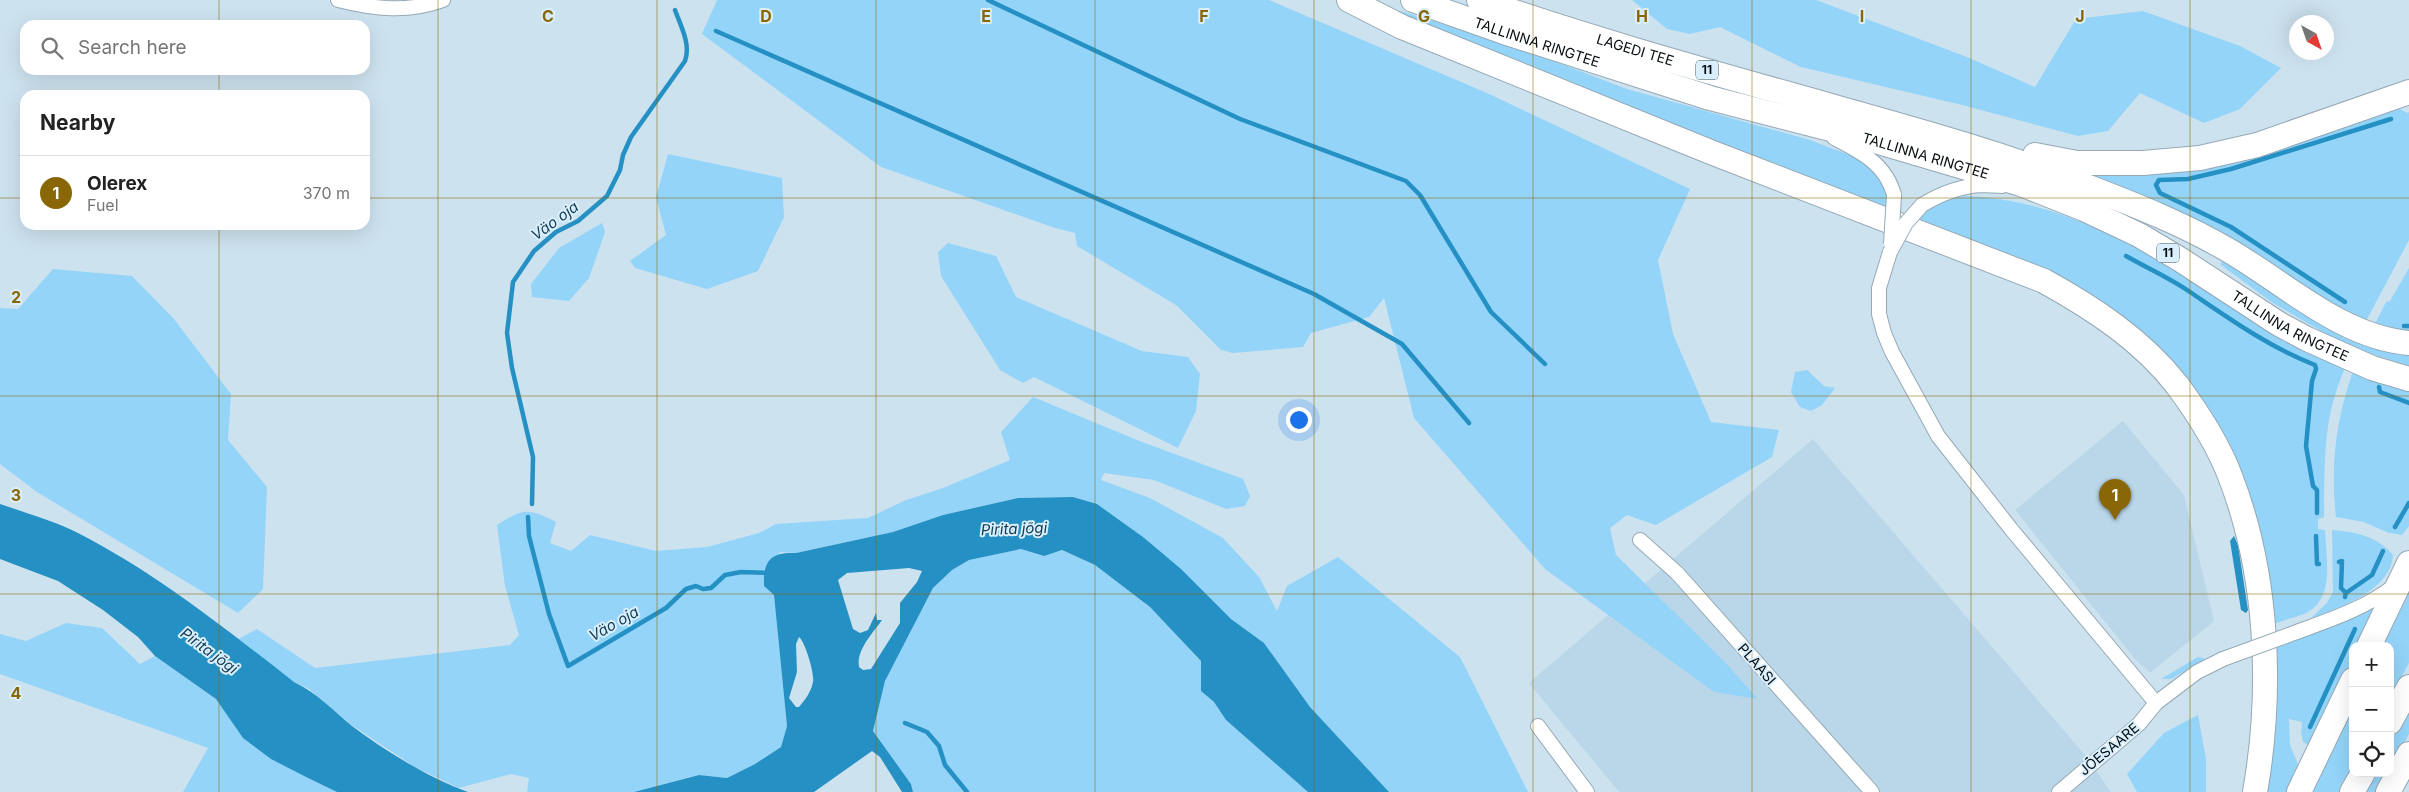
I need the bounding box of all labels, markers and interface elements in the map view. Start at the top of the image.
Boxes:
text: C [542,6,554,26]
text: D [760,6,772,26]
text: E [981,6,991,26]
text: F [1199,6,1209,26]
text: G [1418,6,1430,26]
text: H [1636,6,1648,26]
text: I [1860,6,1864,26]
text: J [2075,6,2085,26]
street label: TALLINNA RINGTEE [1472,13,1602,70]
north arrow [2289,15,2334,60]
search box [20,20,370,75]
street label: LAGEDI TEE [1595,30,1676,69]
icon: search [38,34,66,62]
text: Search here [78,36,187,59]
road number: 11 [1696,60,1718,80]
text: Nearby [40,110,115,135]
street label: TALLINNA RINGTEE [1860,129,1991,182]
text: Olerex [87,172,147,195]
text: 1 [53,183,59,203]
text: 370 m [303,183,350,203]
text: Fuel [87,195,119,215]
water label: Väo oja [527,197,582,244]
road number: 11 [2157,244,2179,262]
text: 2 [11,287,21,307]
street label: TALLINNA RINGTEE [2229,287,2352,365]
your location [1286,407,1312,433]
pin: 1 [2099,479,2131,520]
text: 3 [11,485,21,505]
water label: Pirita jõgi [980,518,1048,539]
water label: Väo oja [586,602,642,645]
water label: Pirita jõgi [177,623,242,678]
street label: PLAASI [1735,640,1780,688]
map controls [2349,642,2394,777]
button: + [2349,642,2394,687]
text: 4 [11,683,22,703]
button: − [2349,687,2394,732]
street label: JÕESAARE [2075,719,2142,779]
button: locate [2349,732,2394,777]

